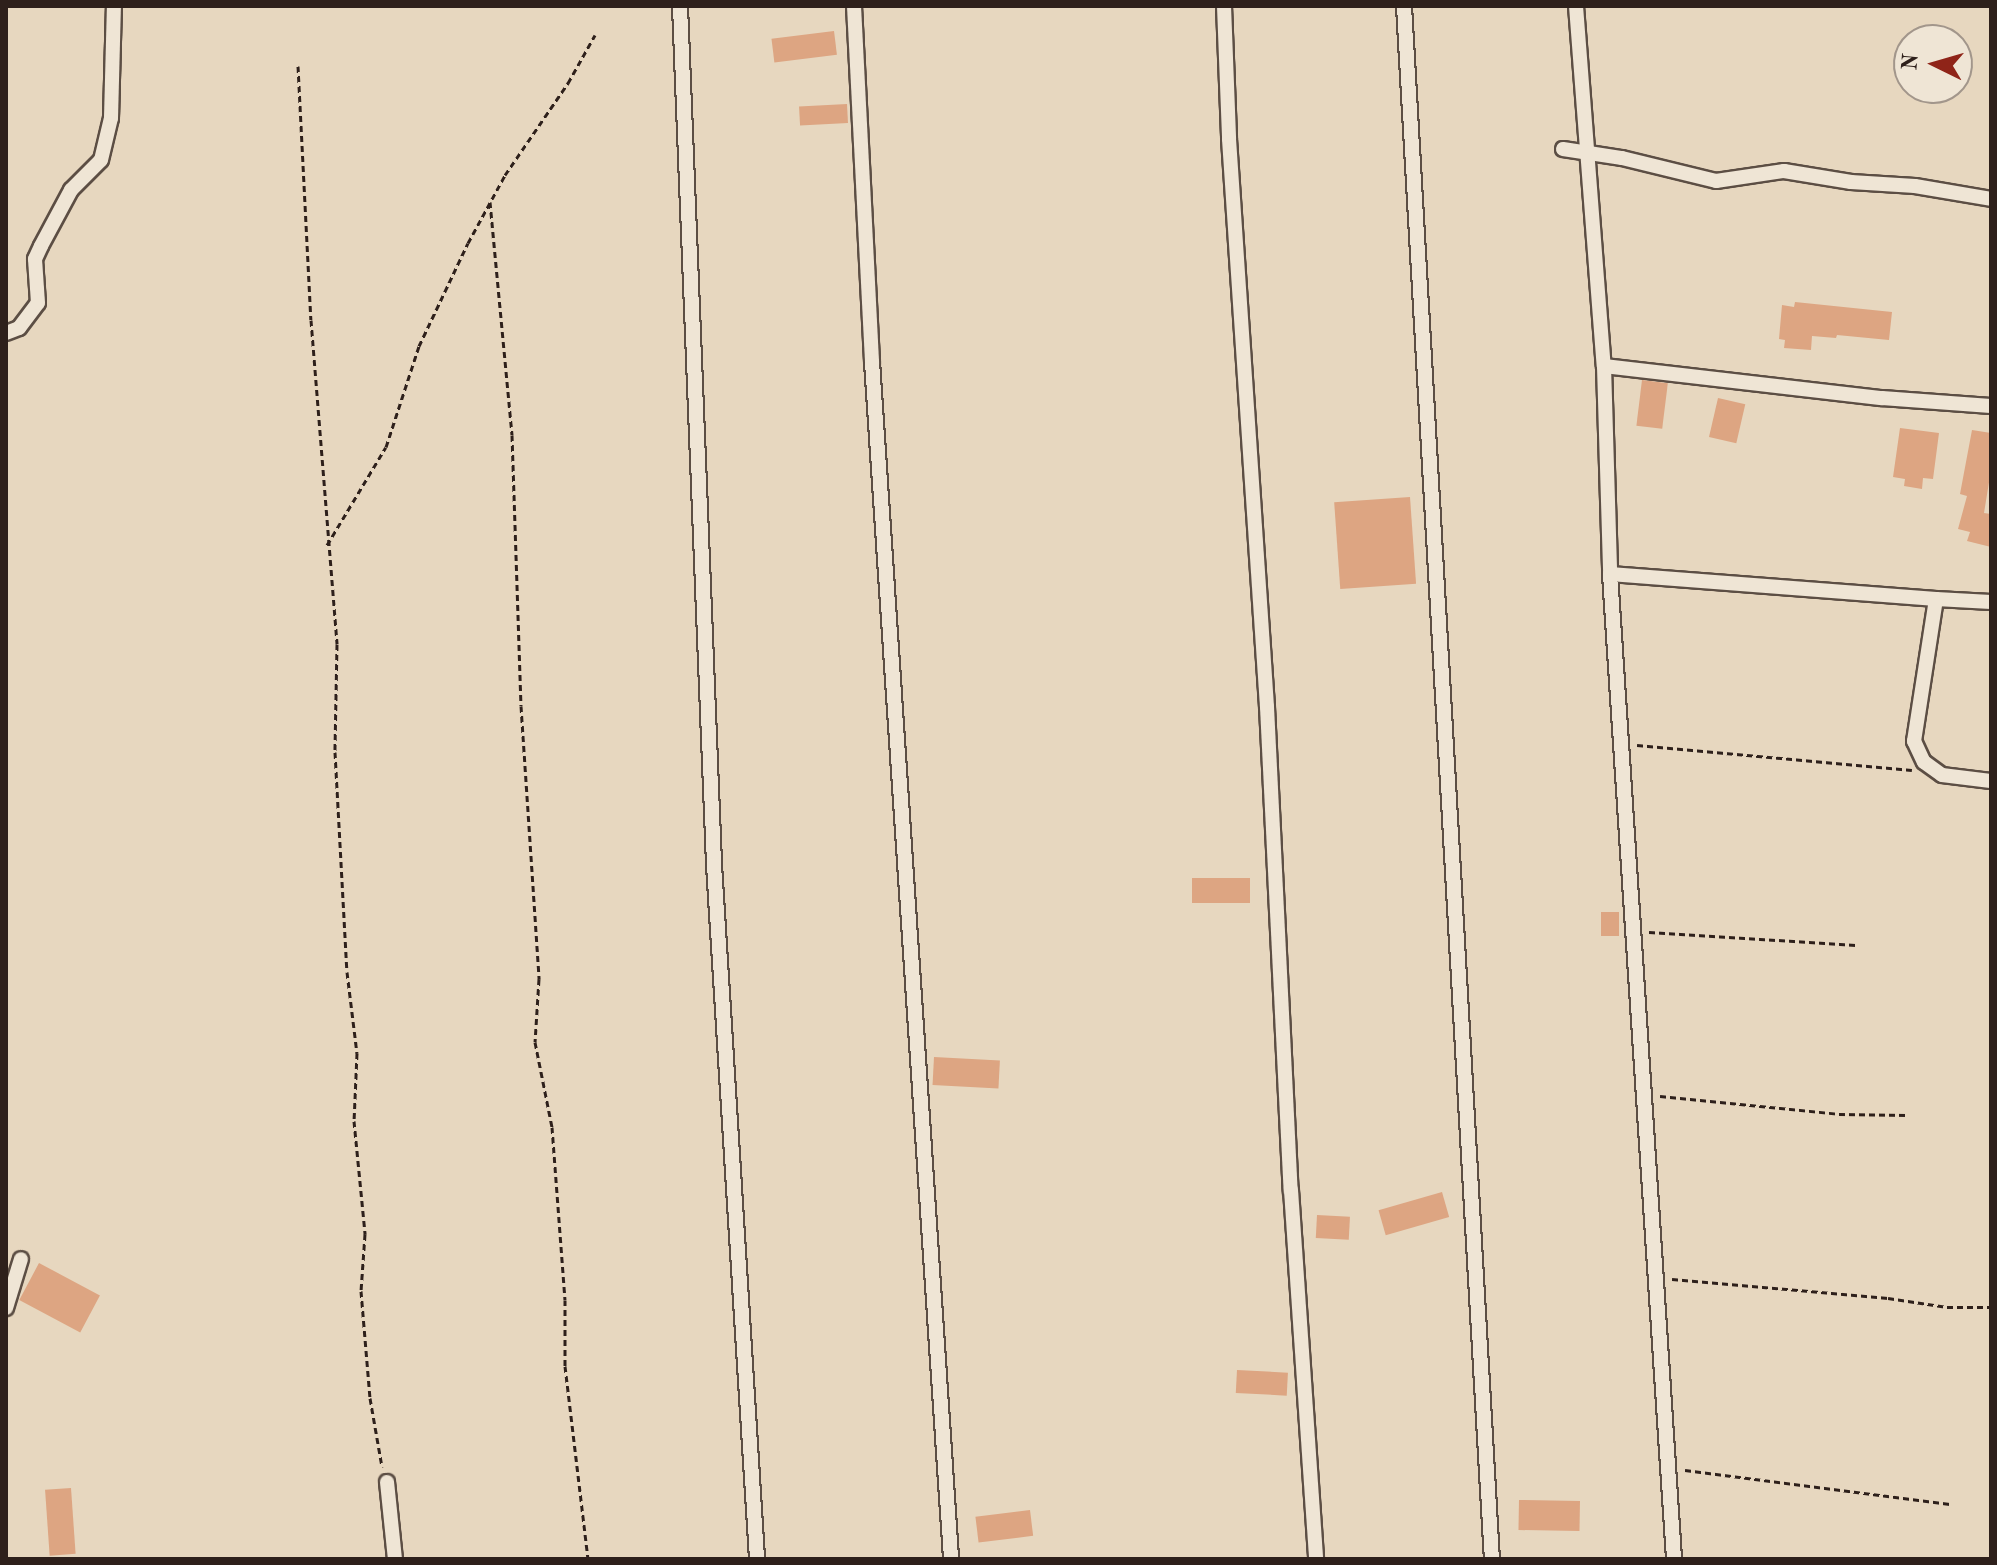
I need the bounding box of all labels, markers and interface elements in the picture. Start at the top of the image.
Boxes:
north arrow [1893,24,1973,104]
text: N [1899,53,1923,71]

